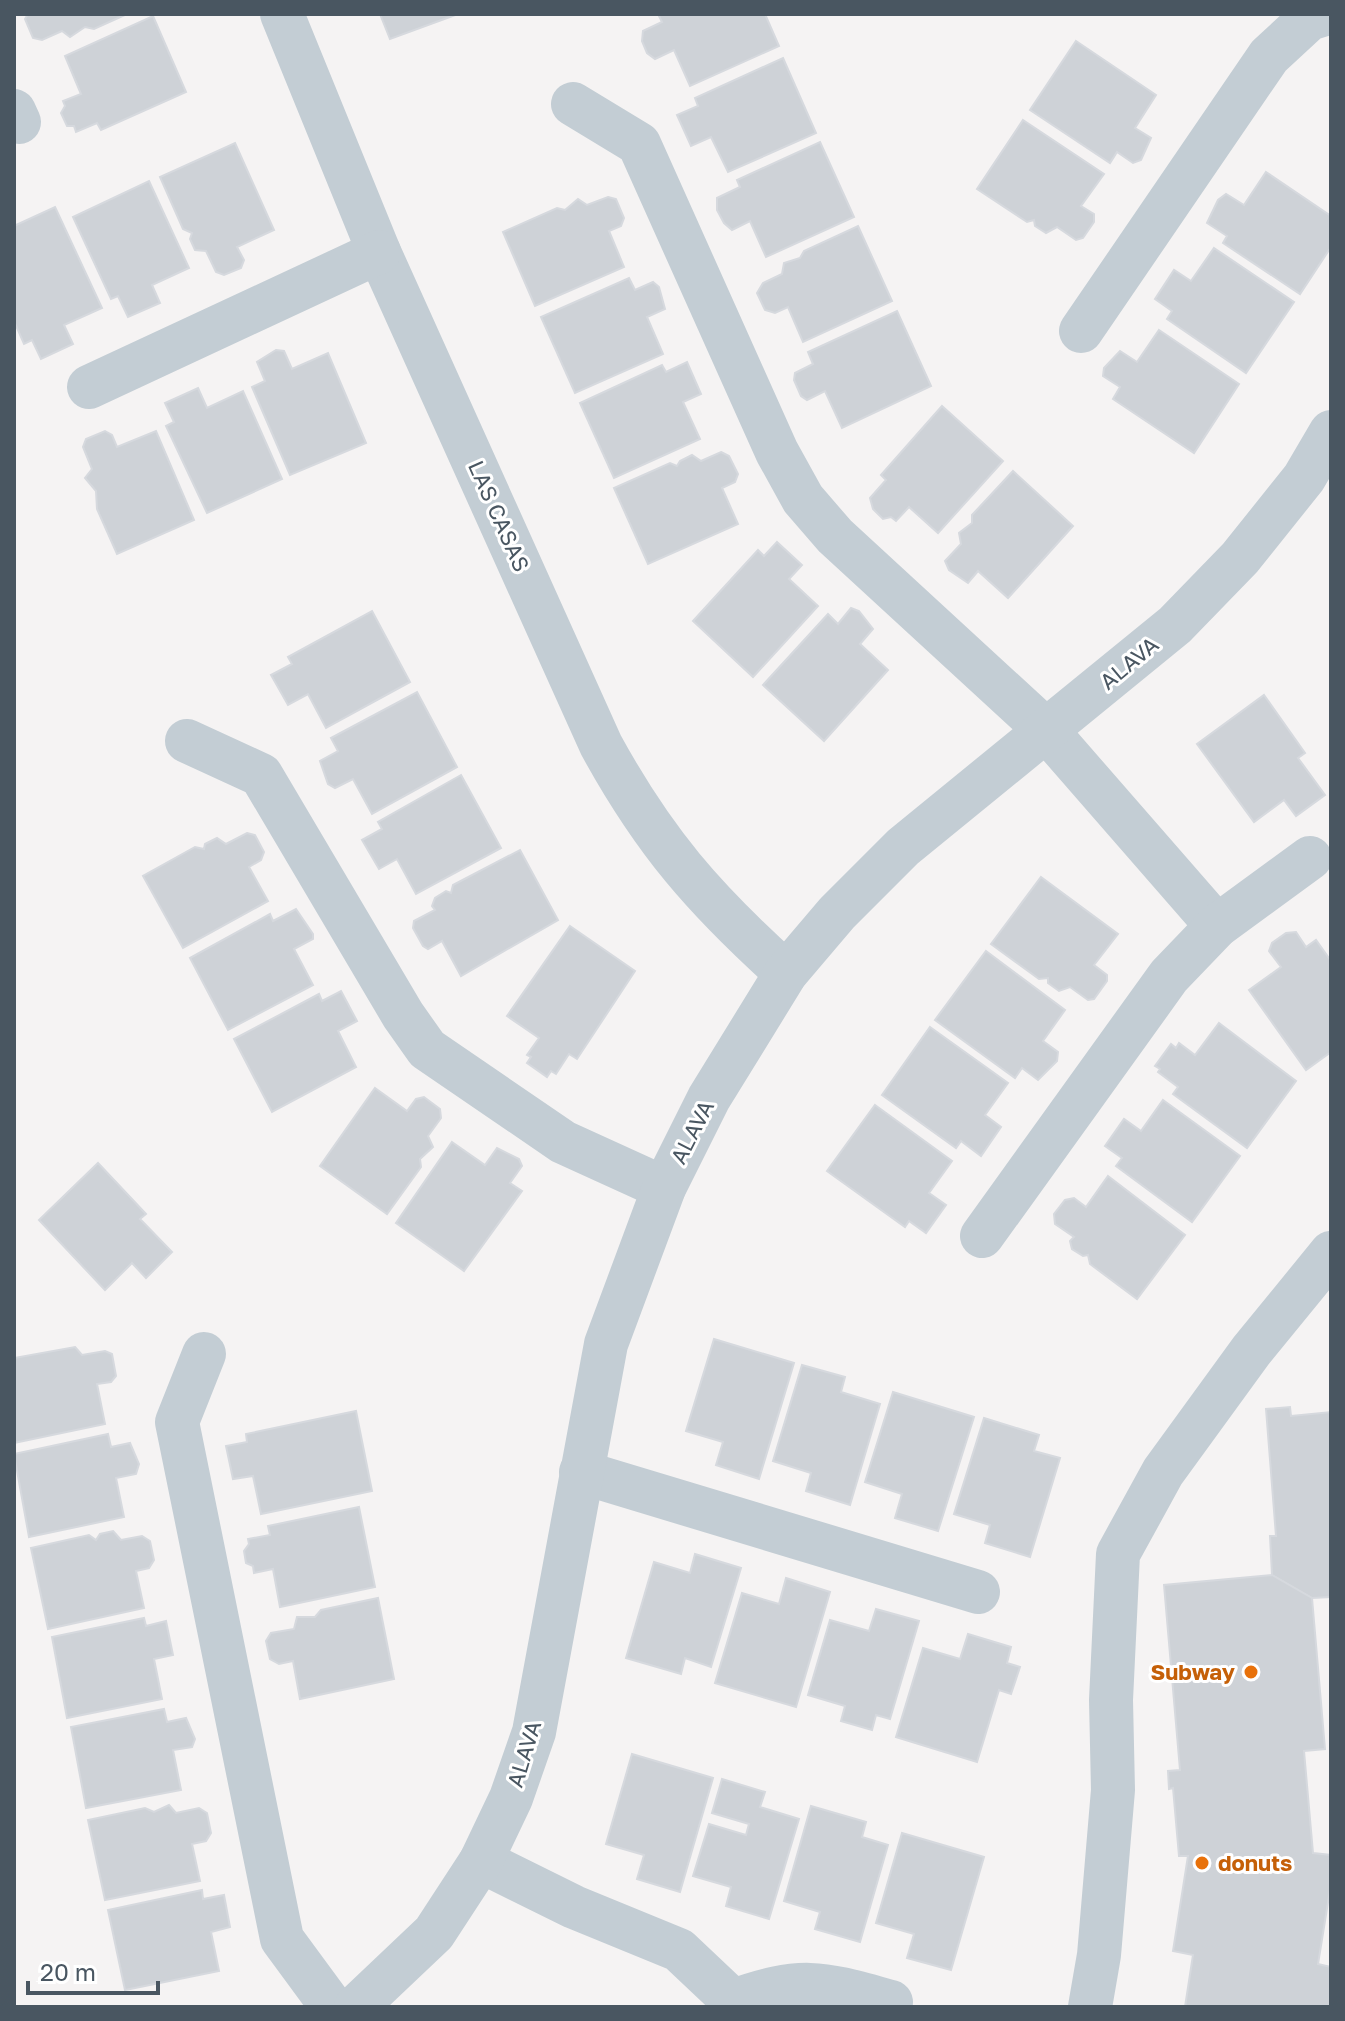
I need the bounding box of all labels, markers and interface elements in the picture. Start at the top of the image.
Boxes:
street label: LAS CASAS [463,456,536,576]
street label: ALAVA [1094,630,1164,695]
street label: ALAVA [664,1095,719,1168]
place label: Subway [1150,1658,1235,1685]
marker: Subway [1242,1663,1260,1681]
street label: ALAVA [501,1717,546,1790]
place label: donuts [1218,1849,1292,1876]
marker: donuts [1193,1854,1211,1872]
scale bar [28,1945,158,1995]
text: 20 m [40,1957,96,1986]

